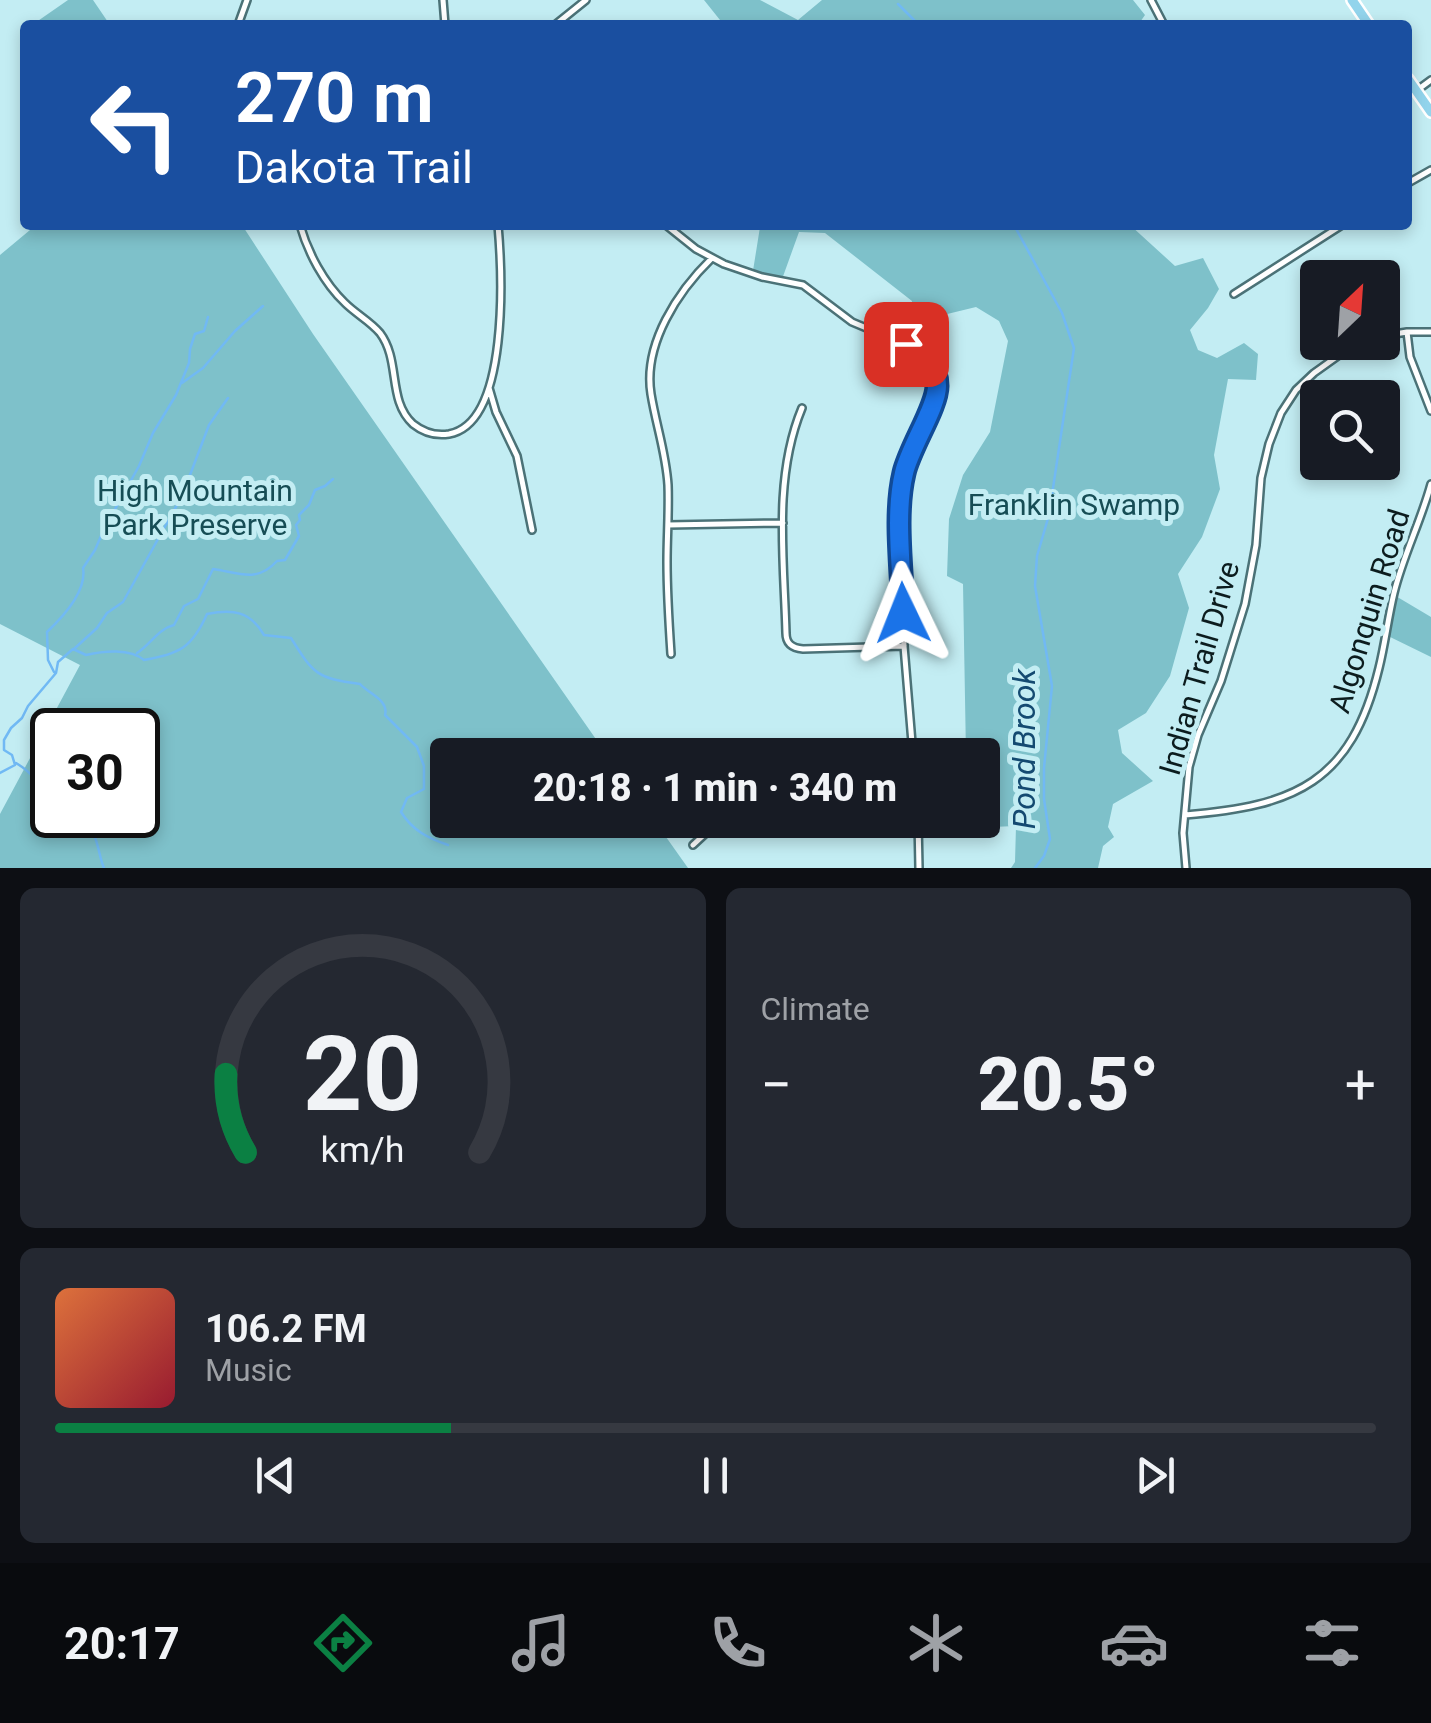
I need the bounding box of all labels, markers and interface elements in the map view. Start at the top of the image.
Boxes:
text: 270 m [235,57,434,139]
icon: left [70,60,200,190]
text: Dakota Trail [235,141,473,194]
north arrow [1300,260,1400,360]
map controls [1300,260,1400,480]
pin [864,302,949,387]
icon: arrive [879,317,934,372]
button: search [1300,380,1400,480]
park label: High Mountain Park Preserve [97,473,293,542]
park label: Franklin Swamp [968,487,1180,522]
street label: Algonquin Road [1321,505,1417,717]
street label: Indian Trail Drive [1152,557,1246,779]
position arrow [851,561,955,665]
water label: Pond Brook [1005,668,1043,829]
speed limit sign: 30 [30,708,160,838]
text: 20:18 · 1 min · 340 m [533,766,897,810]
text: Climate [761,990,870,1028]
text: 20 [303,1014,422,1135]
text: 20.5° [978,1040,1159,1128]
text: − [761,1053,792,1117]
text: + [1345,1053,1376,1117]
text: km/h [321,1129,405,1171]
text: 106.2 FM [205,1307,367,1351]
text: Music [205,1351,292,1389]
icon: previous [248,1448,303,1503]
icon: pause [688,1448,743,1503]
icon: next [1128,1448,1183,1503]
icon: directions [308,1608,378,1678]
icon: music [506,1608,576,1678]
icon: phone [703,1608,773,1678]
icon: climate [901,1608,971,1678]
icon: car [1099,1608,1169,1678]
icon: filters [1297,1608,1367,1678]
text: 20:17 [64,1617,180,1670]

